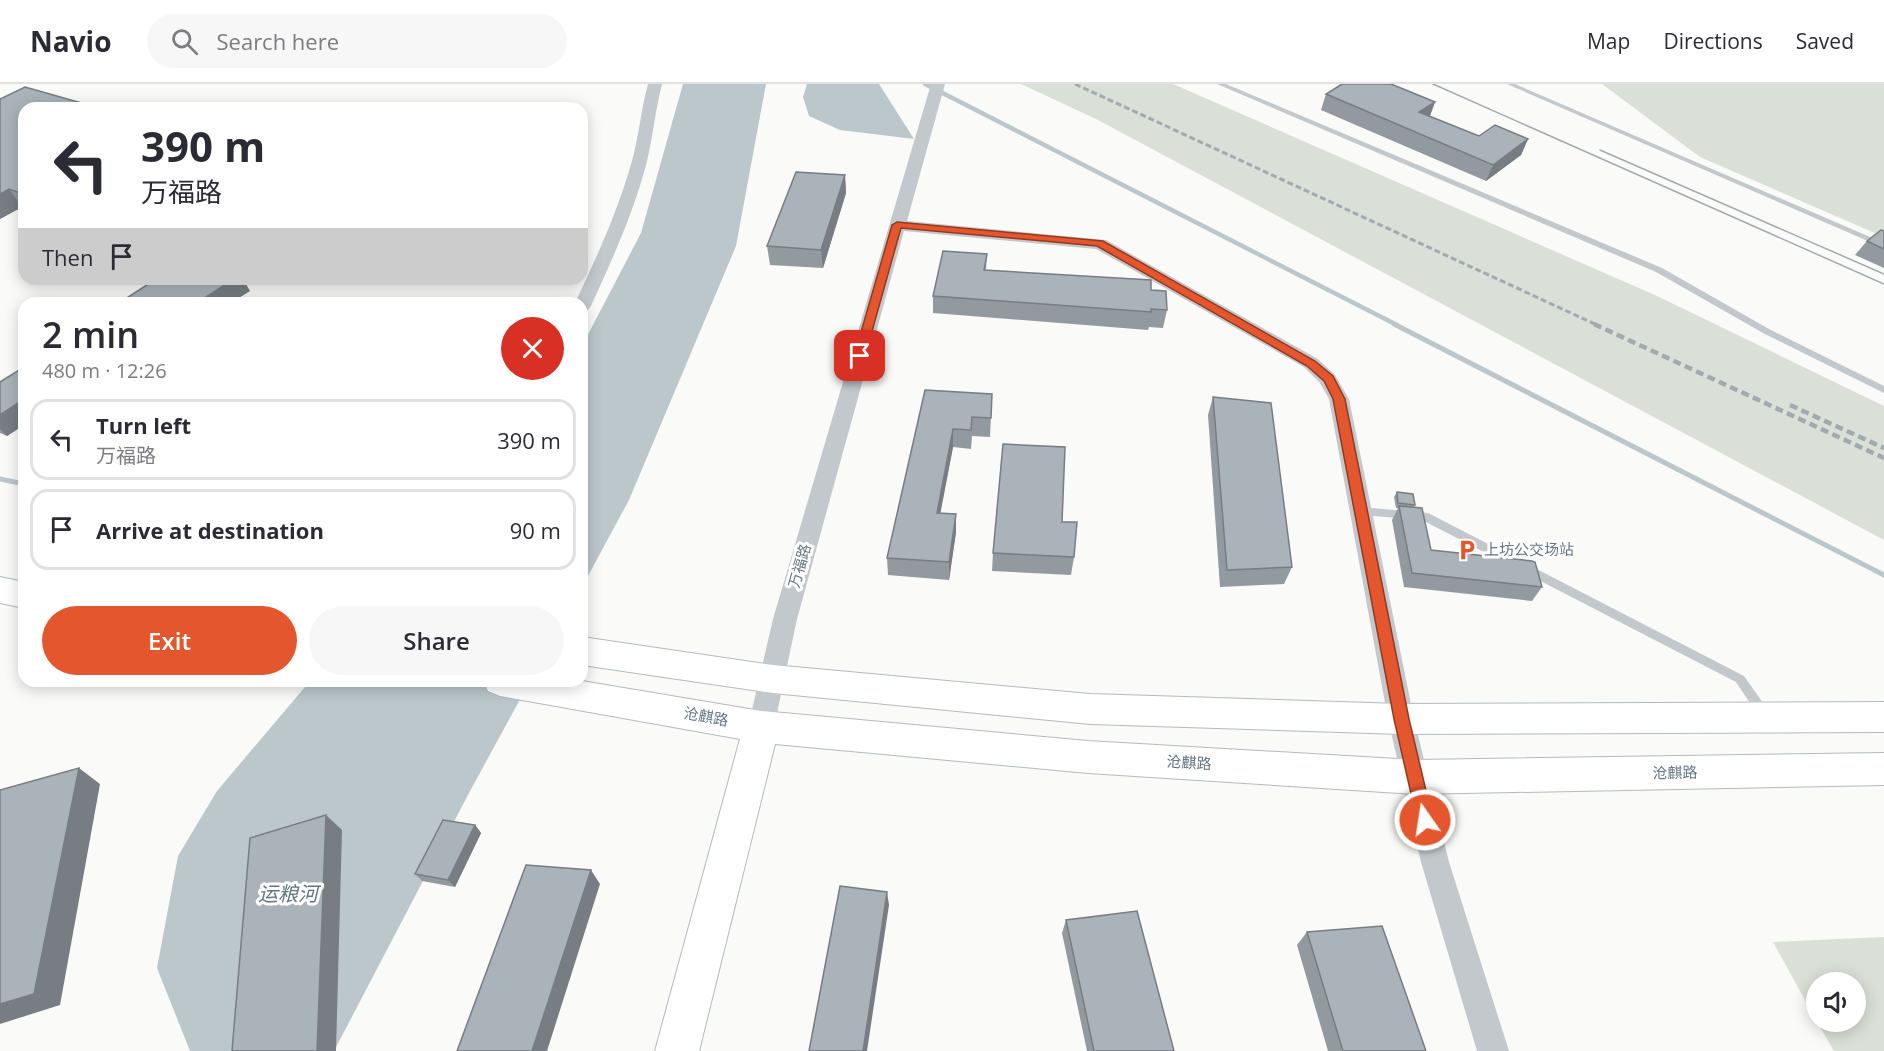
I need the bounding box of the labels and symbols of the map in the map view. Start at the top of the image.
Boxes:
pin [834,330,885,381]
parking icon: 上坊公交场站 [1455,538,1479,562]
place label: 上坊公交场站 [1484,539,1574,559]
street label: 万福路 [783,541,815,590]
street label: 沧麒路 [682,702,730,730]
street label: 沧麒路 [1166,751,1212,773]
street label: 沧麒路 [1652,762,1698,782]
position arrow [1393,788,1457,852]
water label: 运粮河 [258,880,322,907]

